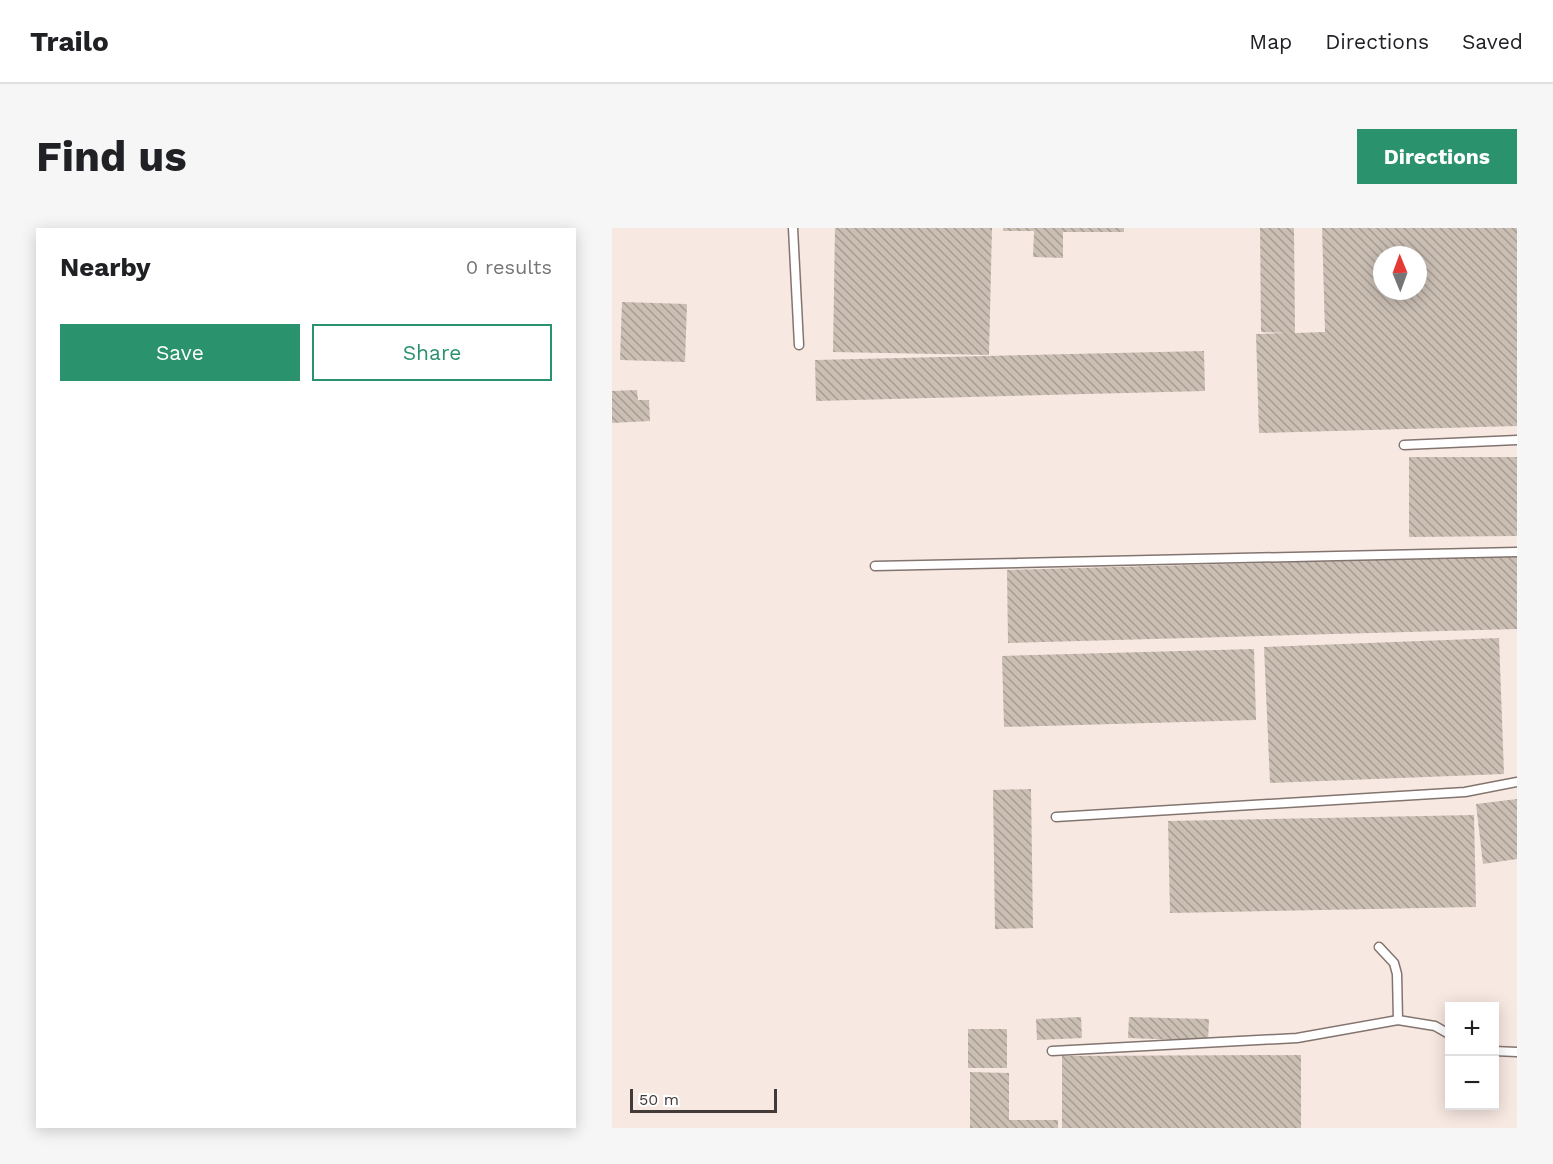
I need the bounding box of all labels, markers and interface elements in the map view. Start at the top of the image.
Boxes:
text: Trailo [30,25,109,58]
text: Map [1249,29,1292,54]
text: Directions [1325,29,1429,54]
text: Saved [1462,29,1523,54]
button: Directions [1357,129,1517,184]
text: Find us [36,132,187,181]
north arrow [1373,246,1427,300]
text: Nearby [60,252,151,282]
text: 0 results [466,255,552,279]
button: Save [60,324,300,381]
button: Share [312,324,552,381]
map controls [1445,1002,1499,1110]
button: + [1445,1002,1499,1056]
button: − [1445,1056,1499,1110]
scale bar [630,1086,777,1114]
text: 50 m [639,1090,679,1109]

